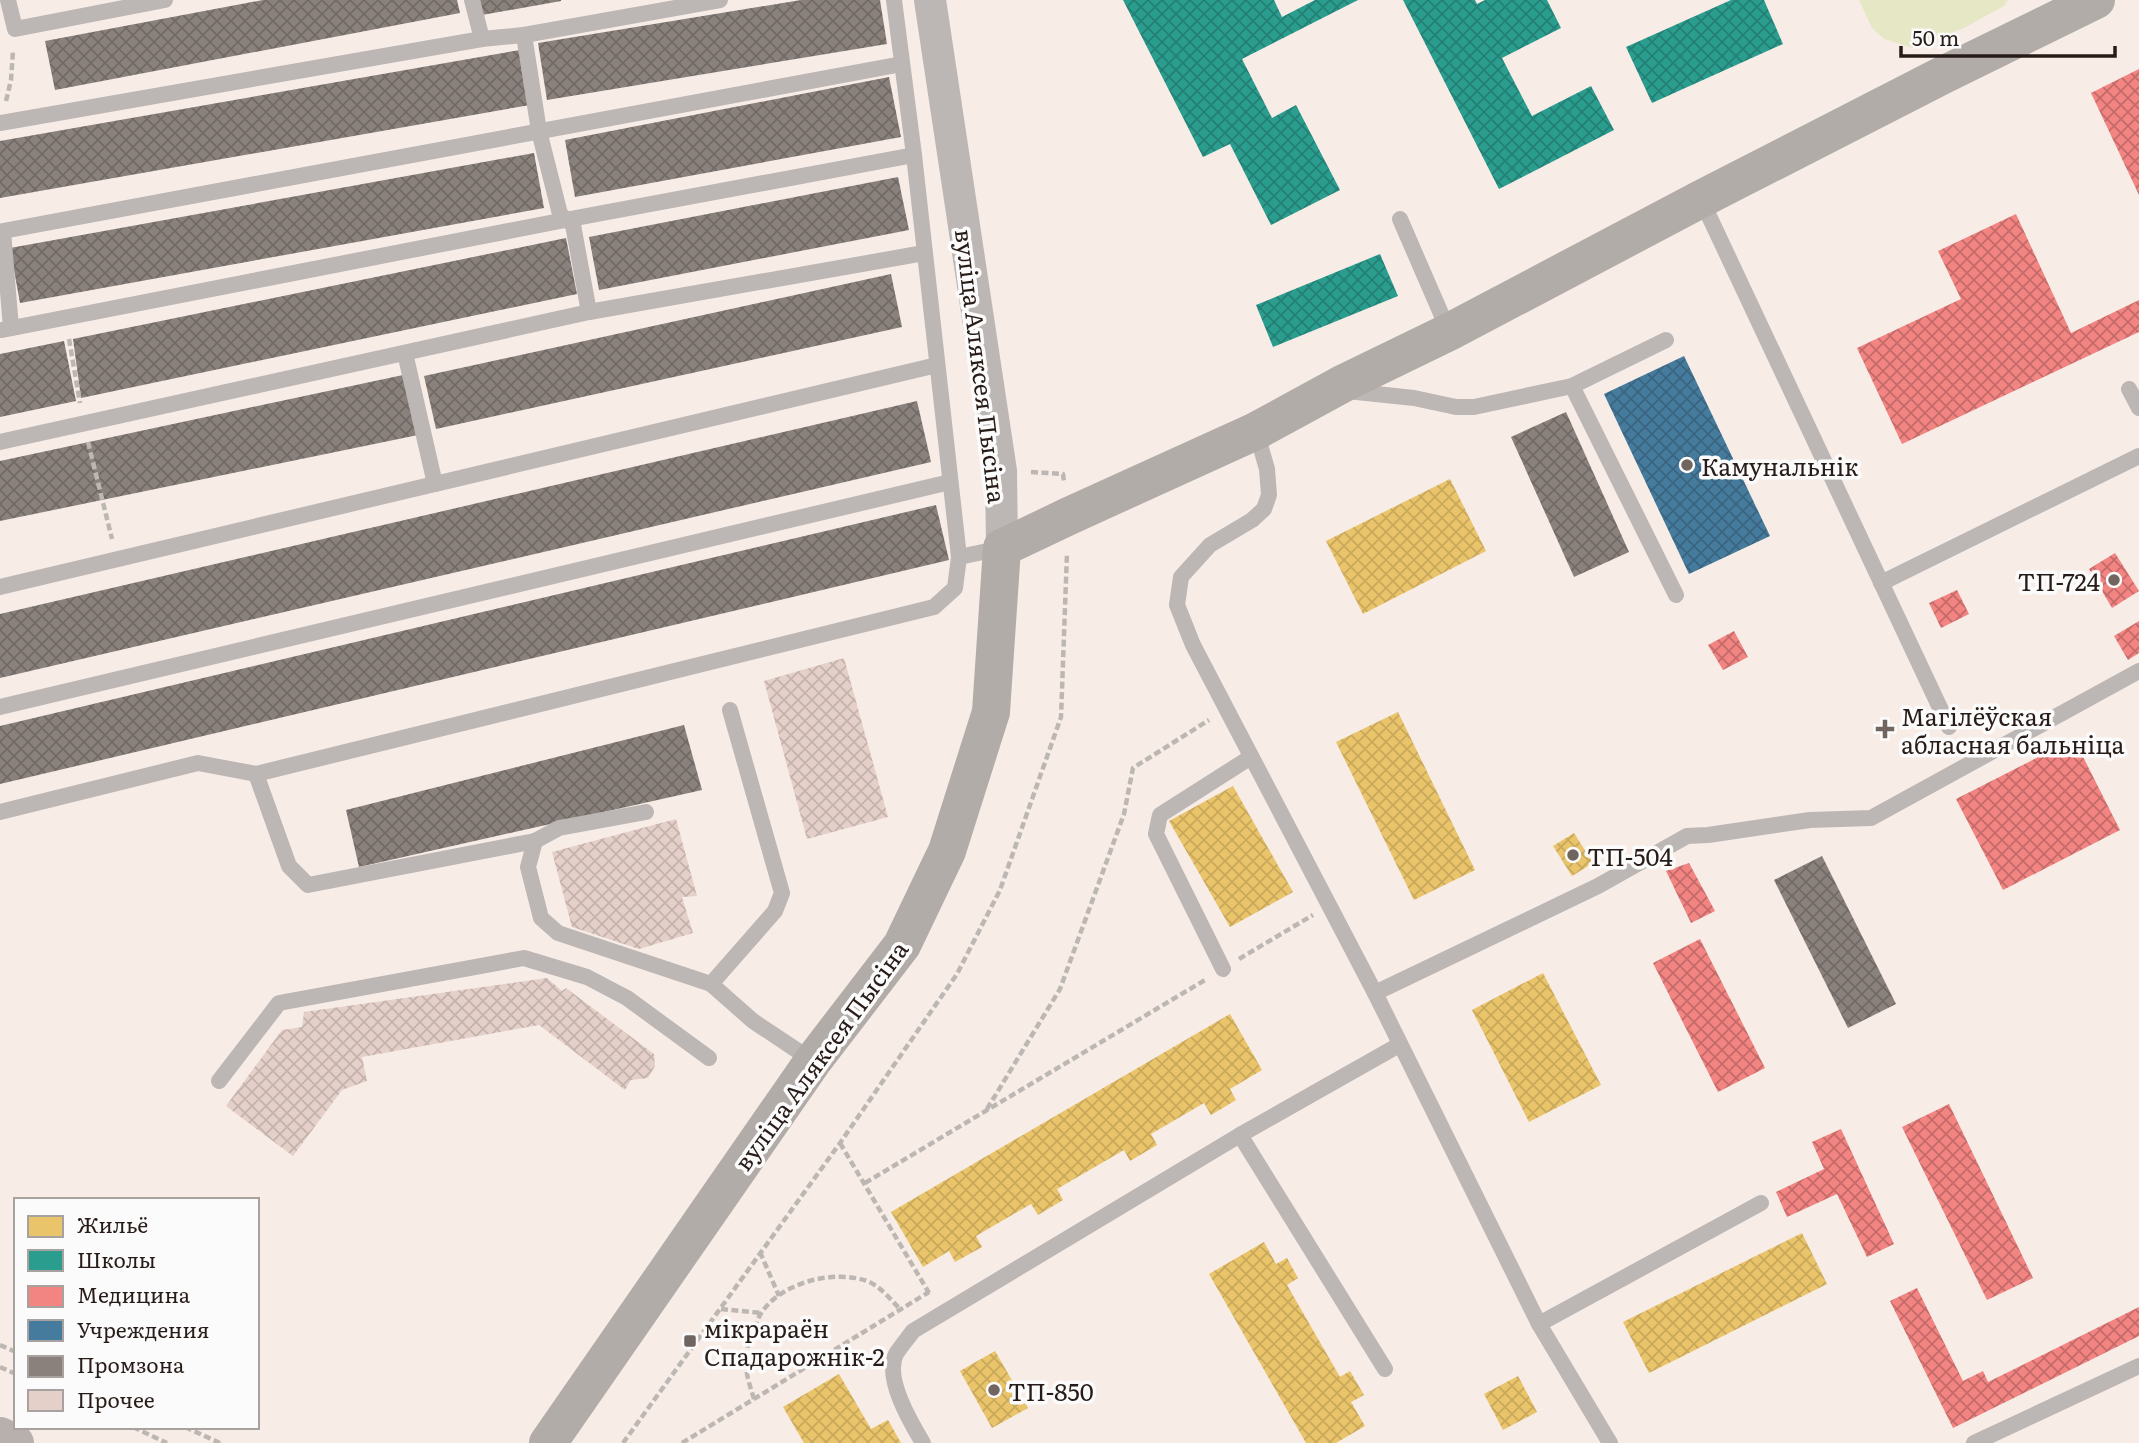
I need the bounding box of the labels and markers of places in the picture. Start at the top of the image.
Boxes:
place label: Камунальнік [1701,448,1858,483]
marker: Камунальнік [1679,457,1695,473]
place label: ТП-724 [2018,563,2100,598]
marker: ТП-724 [2106,572,2122,588]
place label: Магілёўская абласная бальніца [1901,698,2125,761]
marker: Магілёўская абласная бальніца [1875,719,1895,739]
place label: ТП-504 [1587,838,1673,873]
marker: ТП-504 [1565,847,1581,863]
place label: мікрараён Спадарожнік-2 [704,1310,885,1373]
marker: мікрараён Спадарожнік-2 [682,1333,698,1349]
place label: ТП-850 [1008,1373,1094,1408]
marker: ТП-850 [986,1382,1002,1398]

